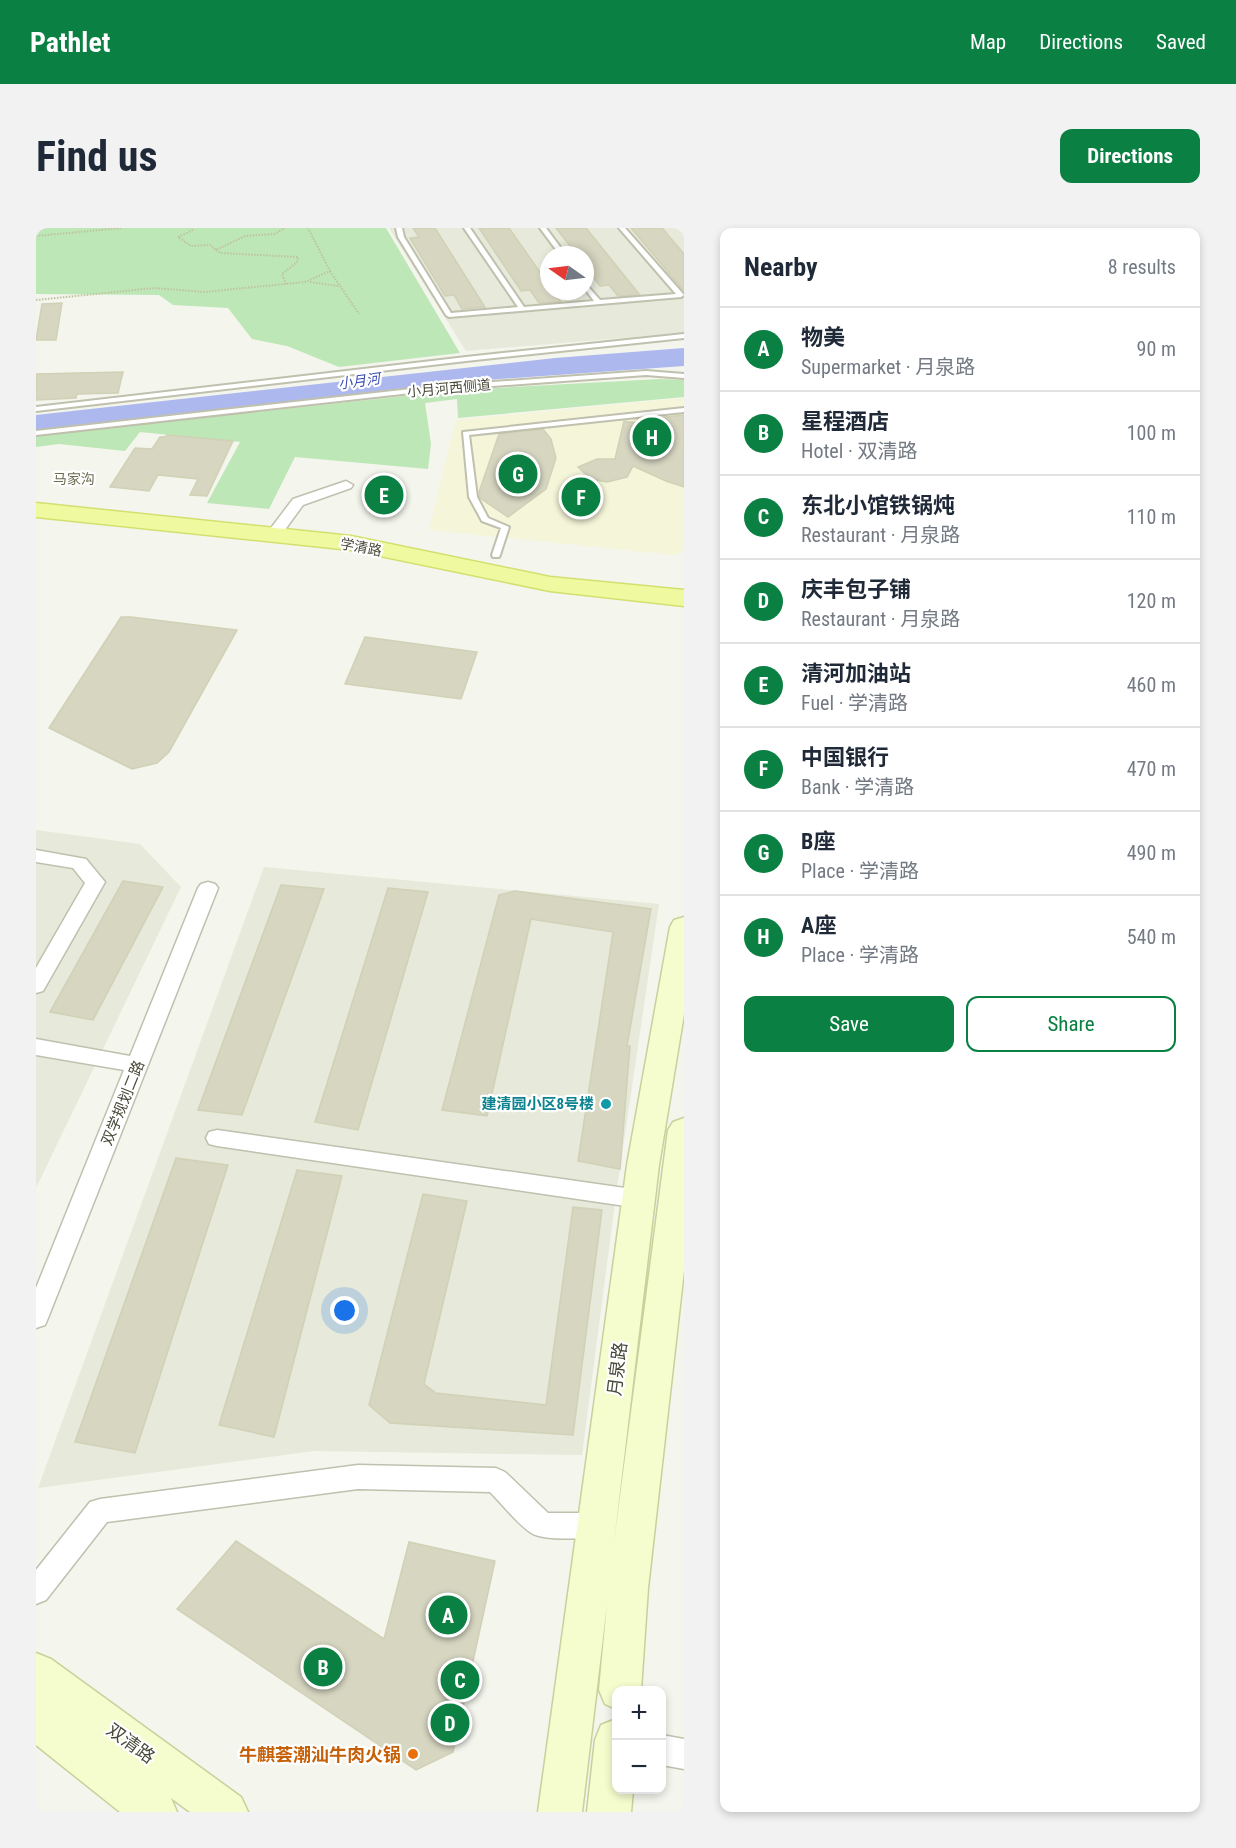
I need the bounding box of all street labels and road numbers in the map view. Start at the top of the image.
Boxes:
street label: 小月河西侧道 [406,376,492,400]
street label: 学清路 [339,535,383,559]
street label: 双学规划二路 [98,1058,148,1148]
street label: 月泉路 [603,1341,631,1397]
street label: 双清路 [103,1719,159,1767]

